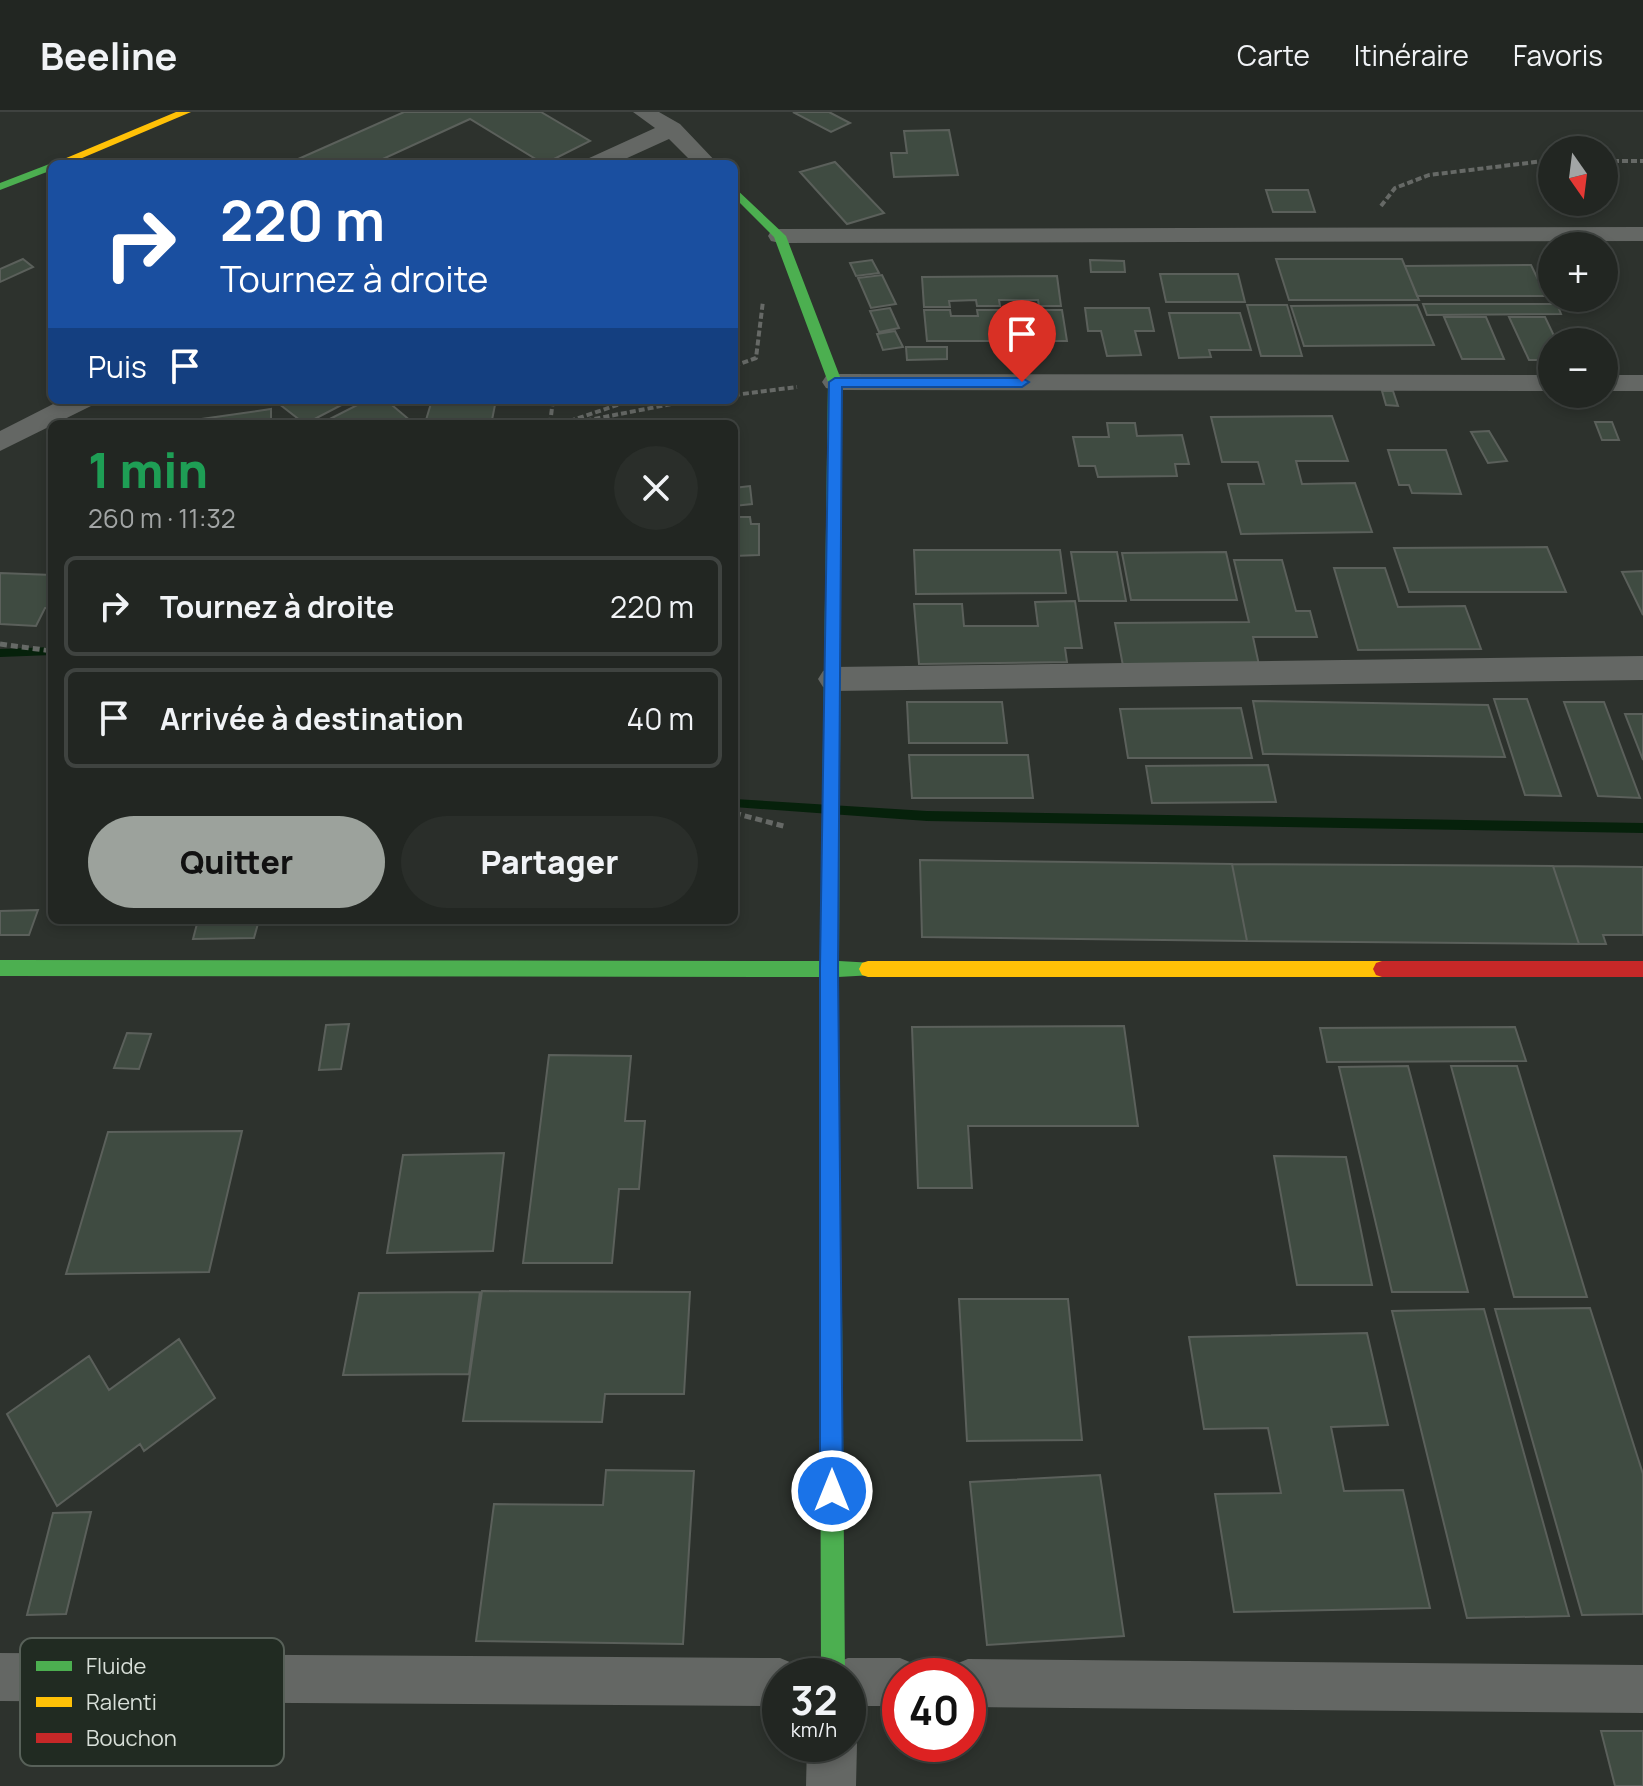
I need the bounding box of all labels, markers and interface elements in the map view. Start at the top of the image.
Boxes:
text: Beeline [40,29,177,81]
text: Carte [1237,36,1310,74]
text: Itinéraire [1354,36,1469,74]
text: Favoris [1513,36,1603,74]
north arrow [1538,136,1618,216]
map controls [1538,136,1618,408]
text: 220 m [220,181,385,258]
icon: right [88,192,192,296]
button: + [1538,232,1618,312]
text: Tournez à droite [220,254,488,303]
pin [988,300,1056,382]
icon: arrive [1000,312,1044,356]
button: − [1538,328,1618,408]
icon: arrive [163,344,207,388]
text: Puis [88,346,147,387]
text: 1 min [88,437,208,502]
button: close [614,446,698,530]
text: 260 m · 11:32 [88,500,236,536]
icon: right [92,584,136,628]
text: Tournez à droite [160,586,394,627]
text: 220 m [610,586,694,627]
icon: arrive [92,696,136,740]
text: Arrivée à destination [160,698,463,739]
text: 40 m [627,698,694,739]
button: Quitter [88,816,385,908]
button: Partager [401,816,698,908]
position arrow [790,1449,874,1533]
legend [20,1638,284,1766]
text: Fluide [86,1651,146,1681]
speed limit sign: 40 [882,1658,986,1762]
text: 32 [790,1672,838,1727]
text: Ralenti [86,1687,157,1717]
text: km/h [791,1716,837,1743]
text: Bouchon [86,1723,177,1753]

